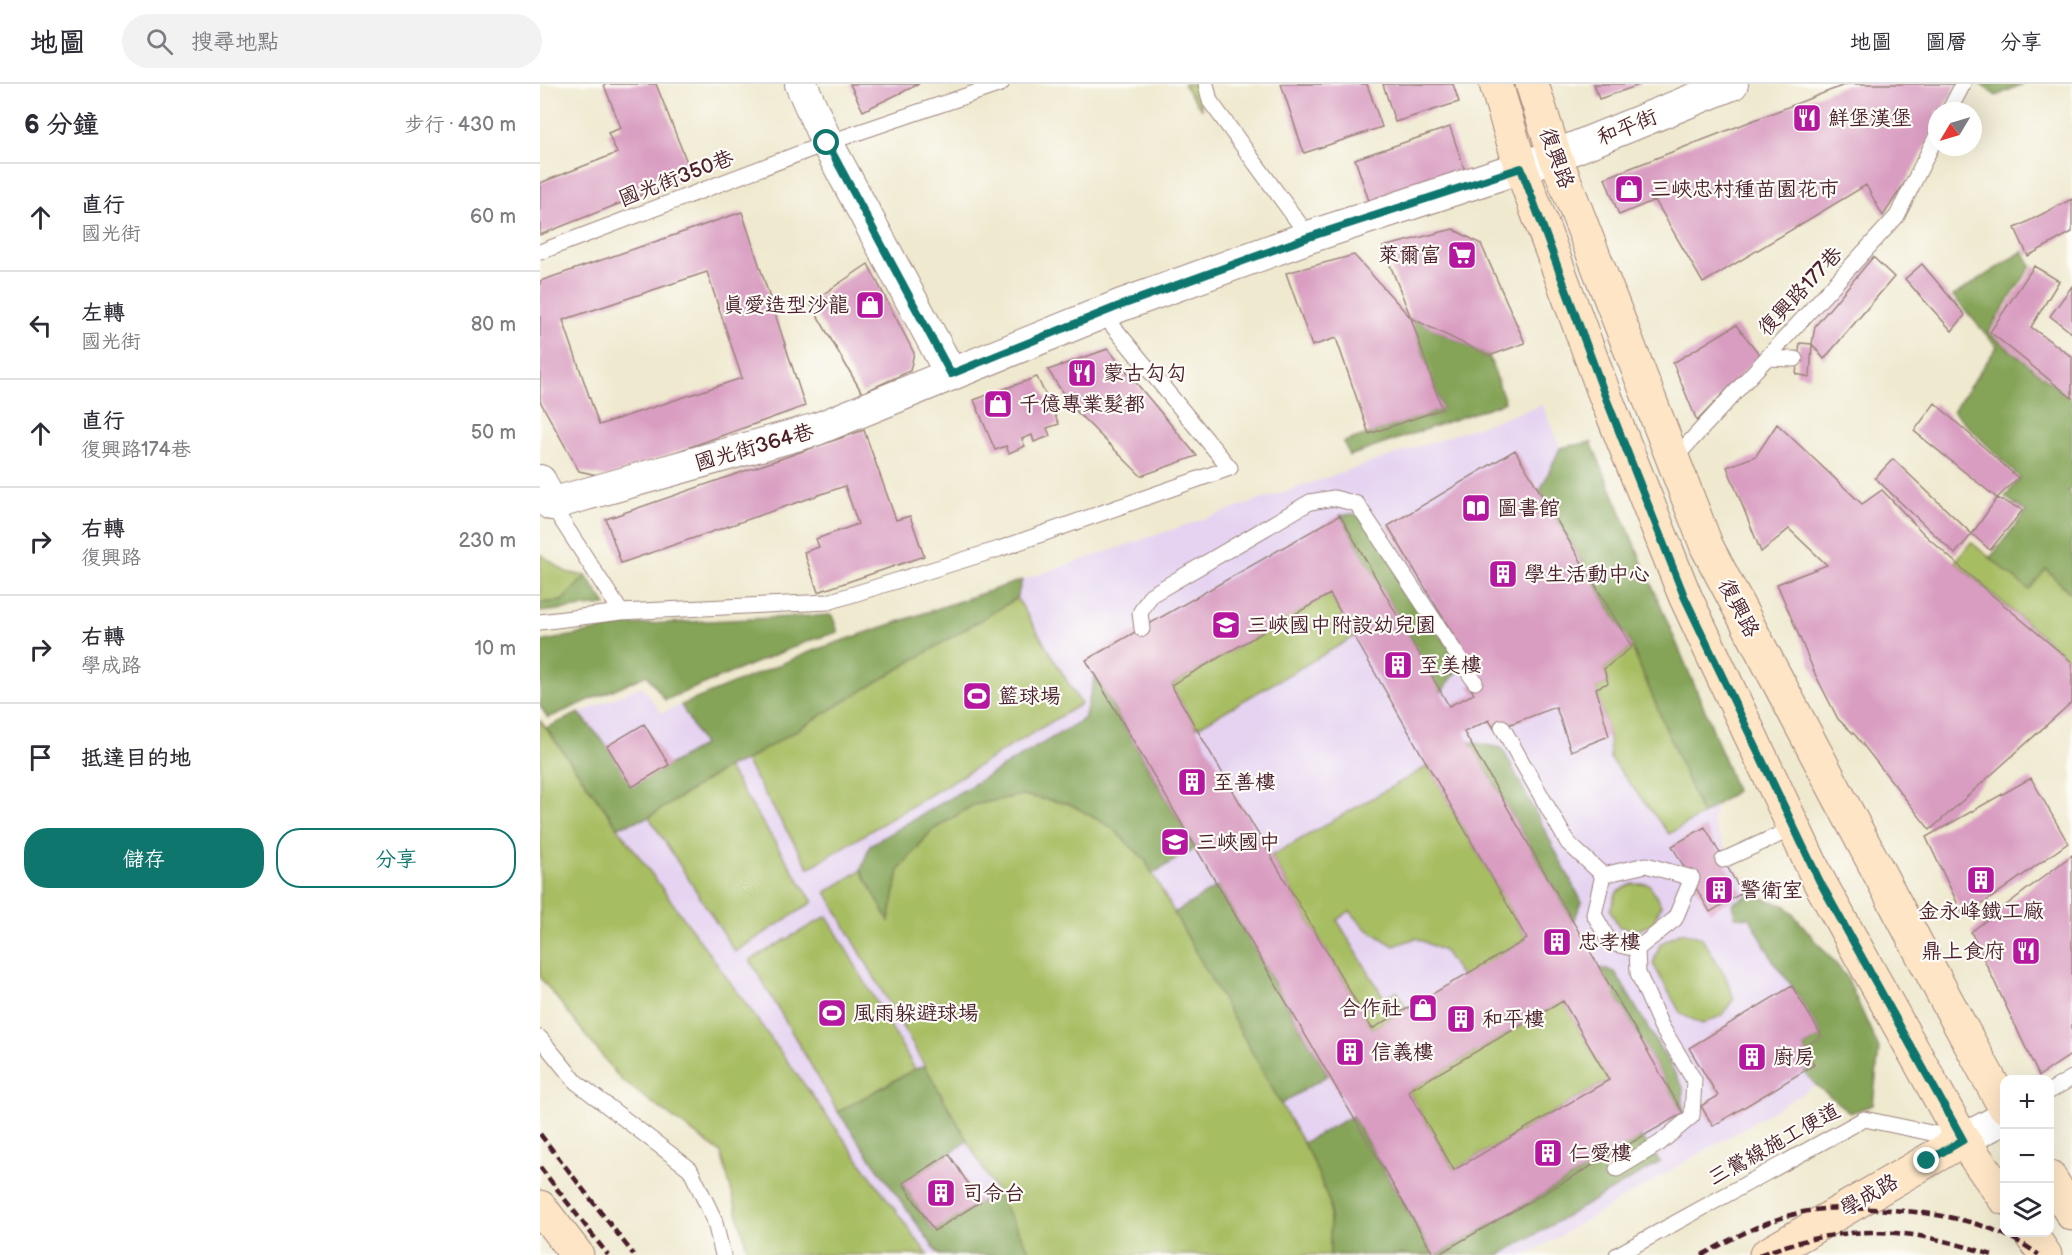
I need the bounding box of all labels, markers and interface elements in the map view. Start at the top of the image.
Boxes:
search box [122,14,542,68]
icon: search [143,25,176,58]
text: 地圖 [30,27,86,60]
text: 搜尋地點 [191,29,279,56]
text: 地圖 [1850,30,1892,55]
text: 圖層 [1925,30,1967,55]
text: 分享 [2000,30,2042,55]
restaurant icon: 鮮堡漢堡 [1791,102,1823,134]
north arrow [1928,102,1982,156]
street label: 和平街 [1593,104,1661,151]
place label: 鮮堡漢堡 [1828,106,1912,131]
text: 6 分鐘 [24,110,99,141]
text: 步行 · 430 m [405,113,516,137]
street label: 復興路 [1534,124,1579,192]
route start [813,129,839,155]
street label: 國光街350巷 [615,145,737,212]
shop icon: 三峽忠村種苗園花市 [1613,173,1645,205]
place label: 三峽忠村種苗園花市 [1650,177,1839,202]
text: 直行 [81,192,125,219]
icon: ahead [24,201,57,234]
text: 60 m [470,205,516,229]
text: 國光街 [81,222,141,246]
supermarket icon: 萊爾富 [1446,239,1478,271]
street label: 復興路177巷 [1753,242,1848,341]
place label: 萊爾富 [1378,243,1441,268]
shop icon: 真愛造型沙龍 [854,289,886,321]
place label: 真愛造型沙龍 [723,293,849,318]
text: 左轉 [81,300,125,327]
icon: left [24,309,57,342]
text: 80 m [471,313,516,337]
text: 國光街 [81,330,141,354]
restaurant icon: 蒙古勾勾 [1066,357,1098,389]
place label: 蒙古勾勾 [1103,361,1187,386]
shop icon: 千億專業髮都 [982,388,1014,420]
place label: 千億專業髮都 [1019,392,1145,417]
text: 直行 [81,408,125,435]
icon: ahead [24,417,57,450]
street label: 國光街364巷 [692,419,816,476]
text: 50 m [471,421,516,445]
text: 復興路174巷 [81,438,191,462]
library icon: 圖書館 [1460,492,1492,524]
place label: 圖書館 [1497,496,1560,521]
text: 右轉 [81,516,125,543]
icon: right [24,525,57,558]
text: 230 m [459,529,516,553]
text: 復興路 [81,546,141,570]
building icon: 學生活動中心 [1487,558,1519,590]
place label: 學生活動中心 [1524,562,1650,587]
street label: 復興路 [1713,575,1764,642]
school or university icon: 三峽國中附設幼兒園 [1210,609,1242,641]
place label: 三峽國中附設幼兒園 [1247,613,1436,638]
text: 右轉 [81,624,125,651]
icon: right [24,633,57,666]
text: 10 m [475,637,516,661]
building icon: 至美樓 [1382,649,1414,681]
place label: 至美樓 [1419,653,1482,678]
text: 學成路 [81,654,141,678]
sports icon: 籃球場 [961,680,993,712]
place label: 籃球場 [998,684,1061,709]
icon: arrive [24,741,57,774]
text: 抵達目的地 [81,745,191,772]
building icon: 至善樓 [1176,766,1208,798]
place label: 至善樓 [1213,770,1276,795]
school or university icon: 三峽國中 [1159,826,1191,858]
button: 儲存 [24,828,264,888]
button: 分享 [276,828,516,888]
place label: 三峽國中 [1196,830,1280,855]
building icon: 金永峰鐵工廠 [1965,864,1997,896]
building icon: 警衛室 [1703,874,1735,906]
place label: 警衛室 [1740,878,1803,903]
place label: 金永峰鐵工廠 [1918,899,2044,924]
building icon: 忠孝樓 [1541,926,1573,958]
place label: 忠孝樓 [1578,930,1641,955]
restaurant icon: 鼎上食府 [2010,935,2042,967]
place label: 鼎上食府 [1921,939,2005,964]
shop icon: 合作社 [1407,992,1439,1024]
place label: 合作社 [1339,996,1402,1021]
sports icon: 風雨躲避球場 [816,997,848,1029]
place label: 風雨躲避球場 [853,1001,979,1026]
building icon: 和平樓 [1445,1003,1477,1035]
place label: 和平樓 [1482,1007,1545,1032]
building icon: 信義樓 [1334,1036,1366,1068]
place label: 信義樓 [1371,1040,1434,1065]
building icon: 廚房 [1736,1041,1768,1073]
place label: 廚房 [1773,1045,1815,1070]
map controls [2000,1075,2054,1237]
button: + [2000,1075,2054,1129]
street label: 三鶯線施工便道 [1704,1098,1845,1191]
button: − [2000,1129,2054,1183]
building icon: 仁愛樓 [1532,1137,1564,1169]
place label: 仁愛樓 [1569,1141,1632,1166]
route end [1913,1147,1939,1173]
street label: 學成路 [1836,1169,1903,1222]
building icon: 司令台 [925,1177,957,1209]
place label: 司令台 [962,1181,1025,1206]
button: layers [2000,1183,2054,1237]

